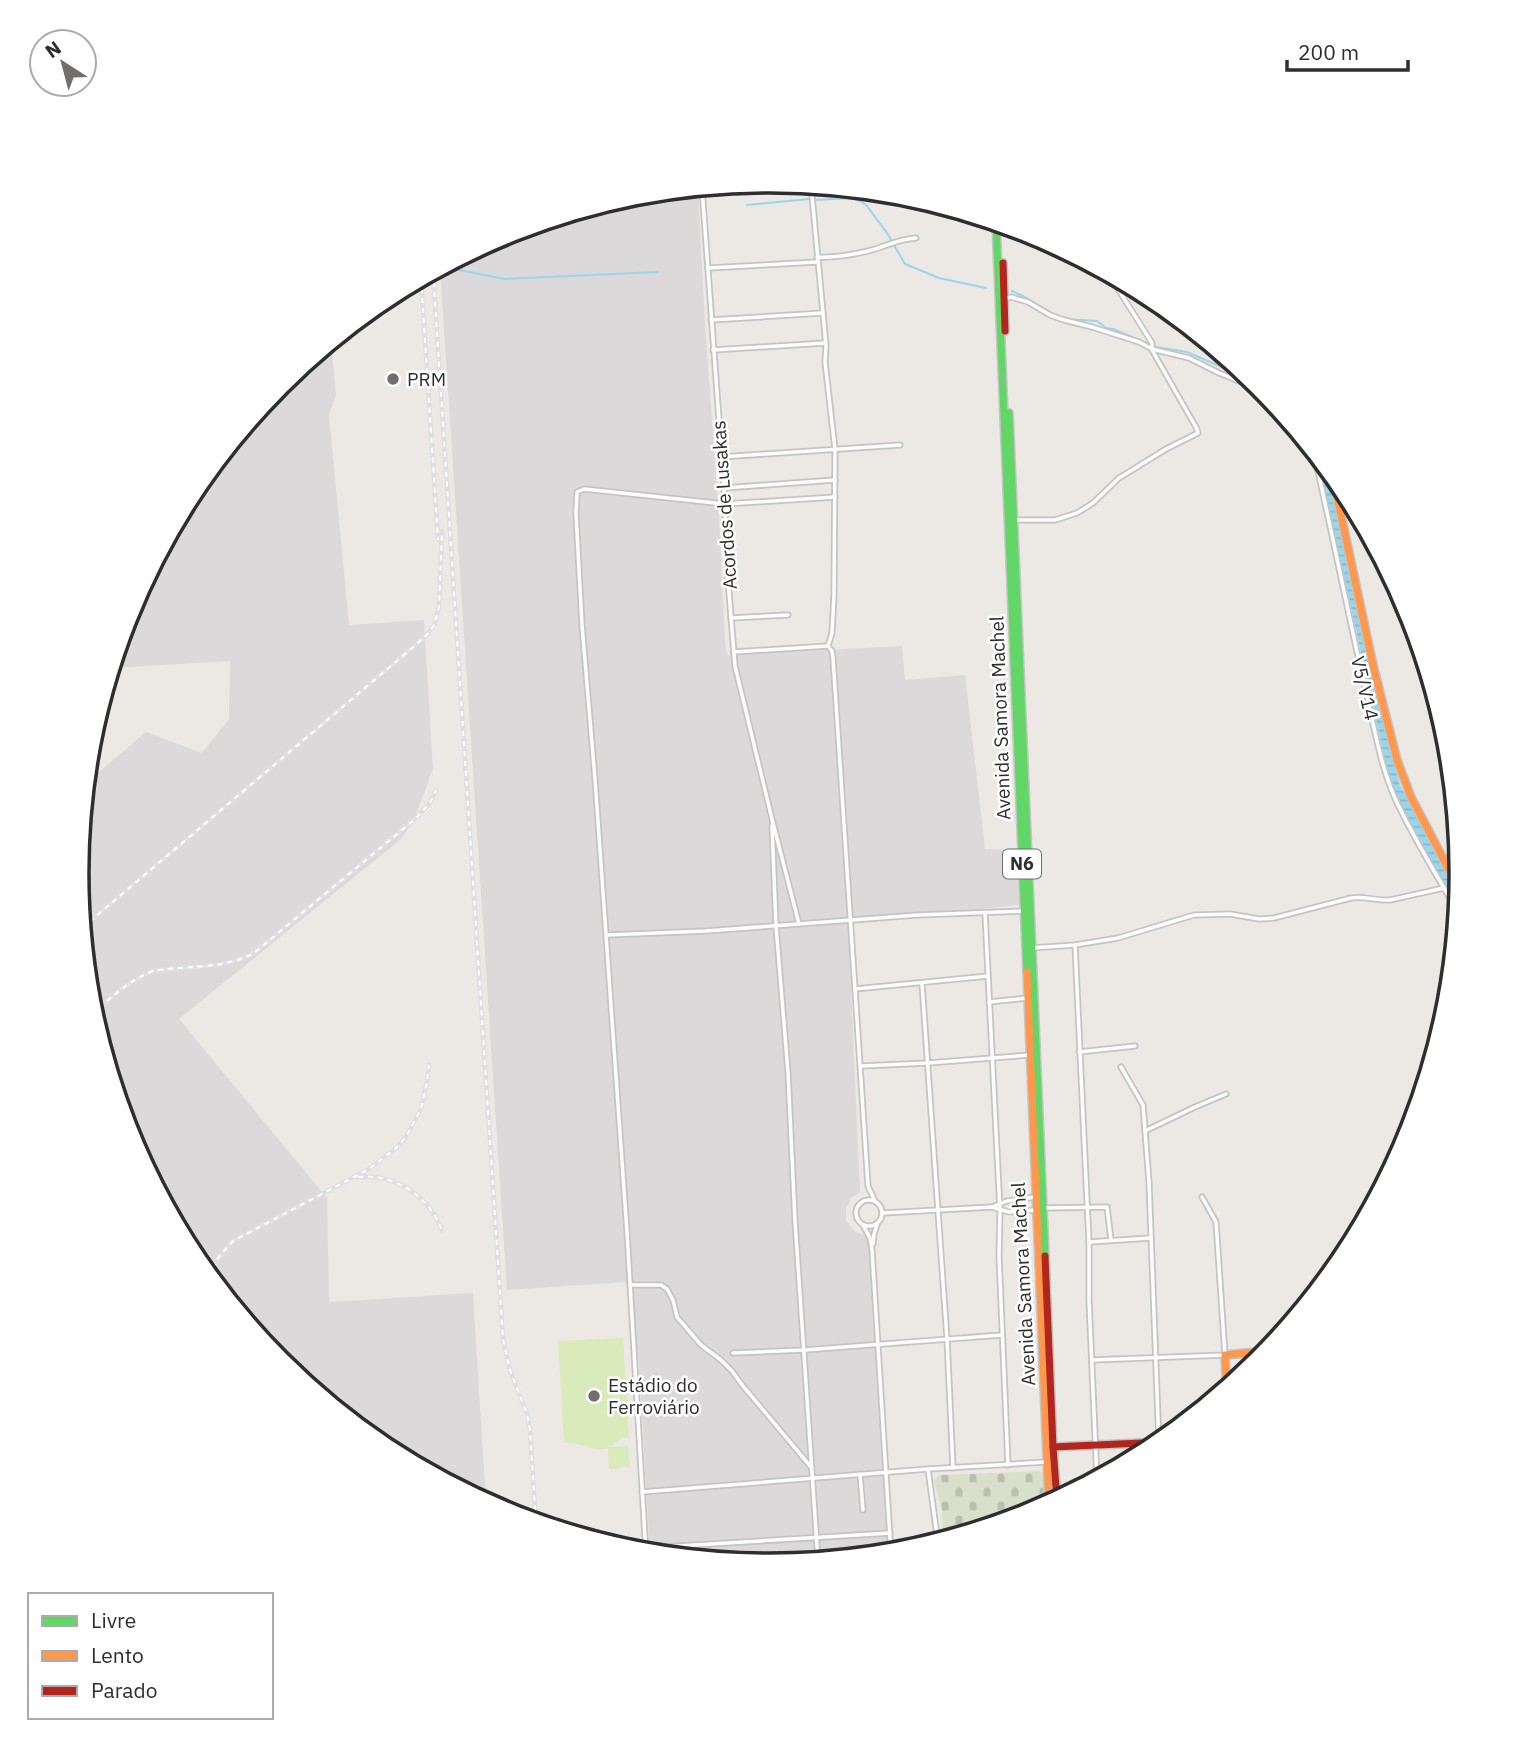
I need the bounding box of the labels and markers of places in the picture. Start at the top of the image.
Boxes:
place label: PRM [407,367,446,391]
marker: PRM [385,371,401,387]
place label: Estádio do Ferroviário [608,1373,700,1419]
marker: Estádio do Ferroviário [586,1388,602,1404]

